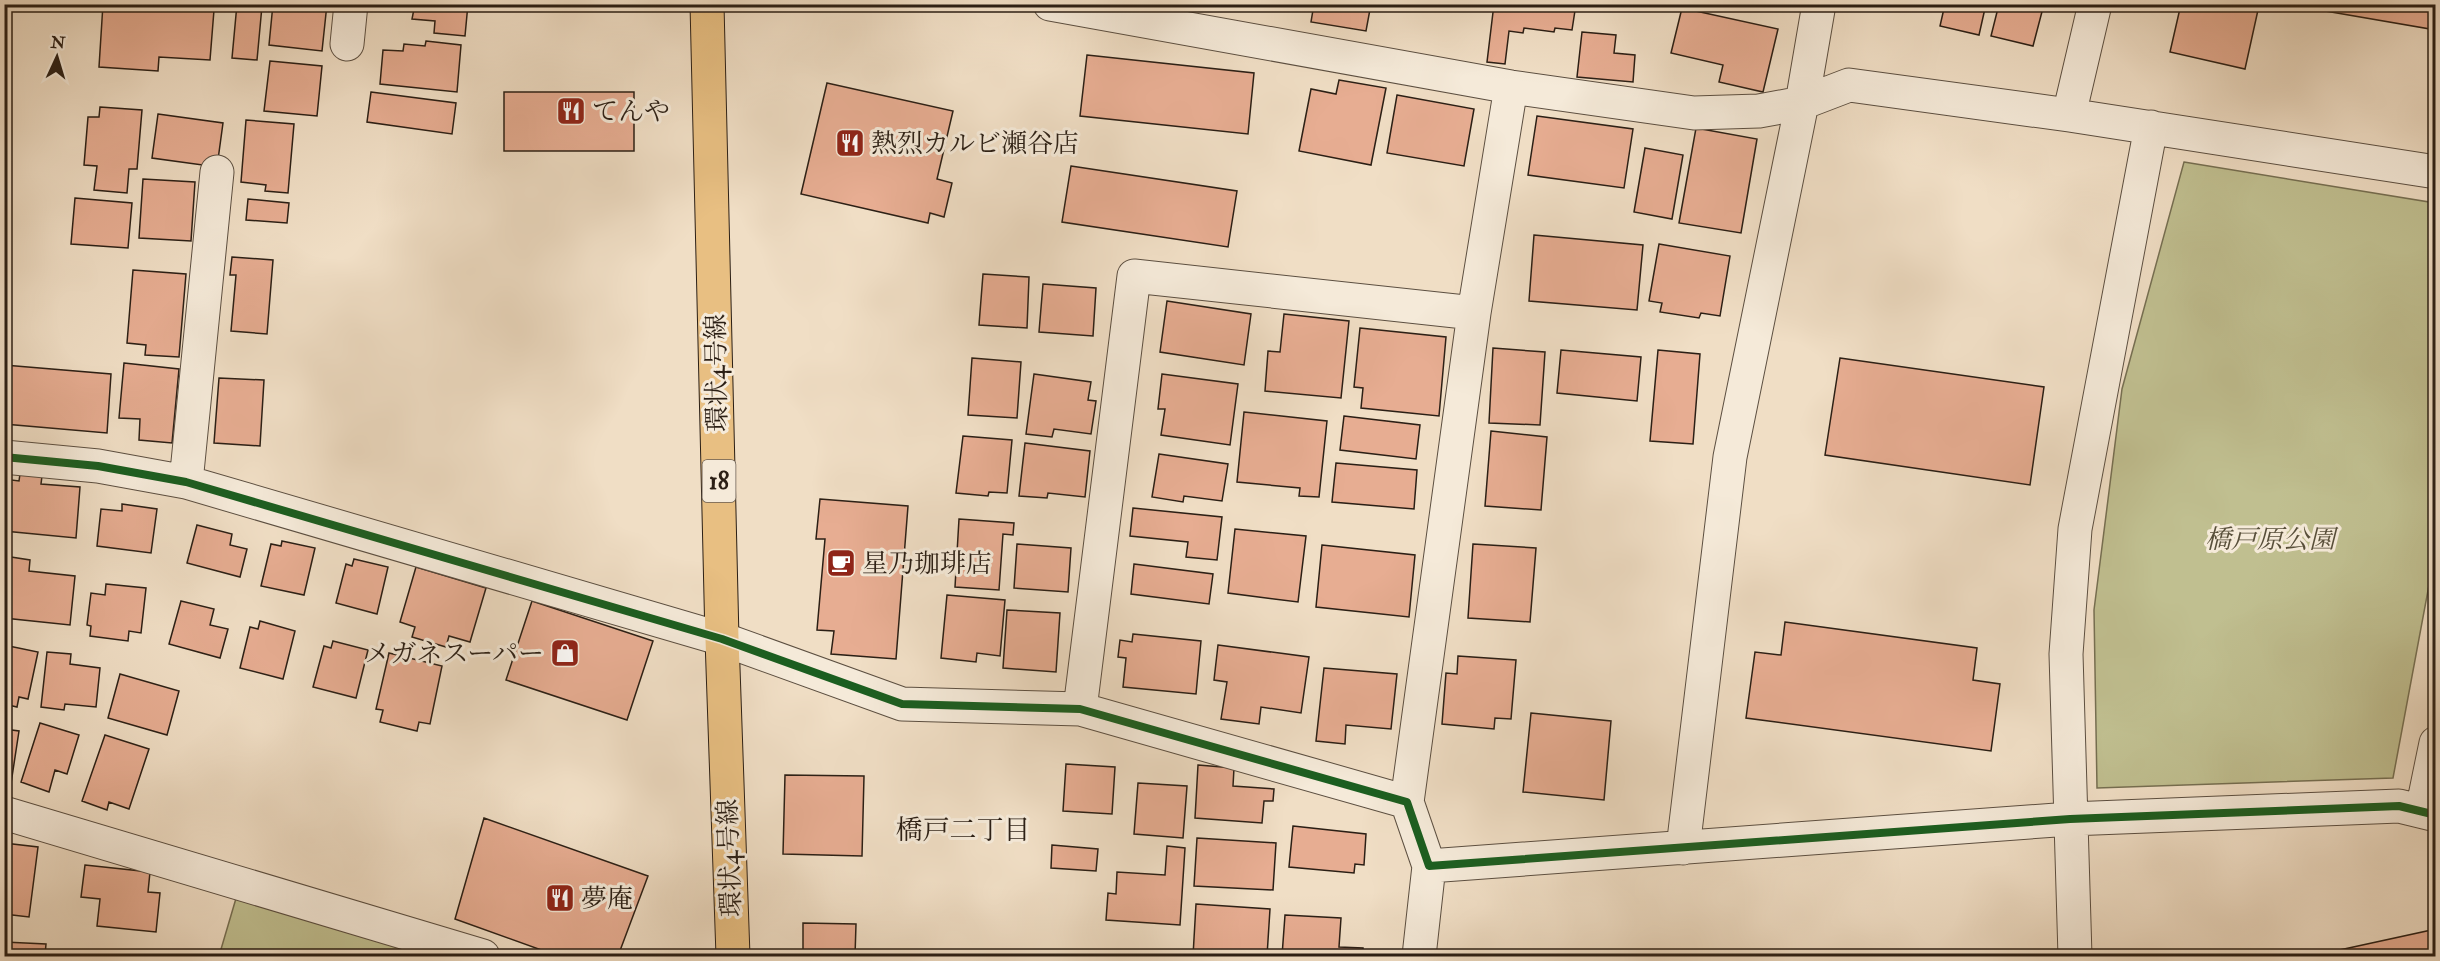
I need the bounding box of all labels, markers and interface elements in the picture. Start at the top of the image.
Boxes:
north arrow [27,27,87,87]
text: N [49,32,66,54]
restaurant icon: てんや [555,95,587,127]
place label: てんや [592,96,670,128]
restaurant icon: 熱烈カルビ瀬谷店 [834,127,866,159]
place label: 熱烈カルビ瀬谷店 [871,128,1079,160]
street label: 環状4号線 [700,314,734,432]
road number: 18 [702,460,736,502]
park label: 橋戸原公園 [2205,524,2339,556]
cafe icon: 星乃珈琲店 [825,547,857,579]
place label: 星乃珈琲店 [862,548,992,580]
shop icon: メガネスーパー [549,637,581,669]
place label: メガネスーパー [365,638,544,670]
street label: 環状4号線 [712,798,748,918]
district label: 橋戸二丁目 [896,814,1031,847]
restaurant icon: 夢庵 [544,882,576,914]
place label: 夢庵 [581,883,633,915]

